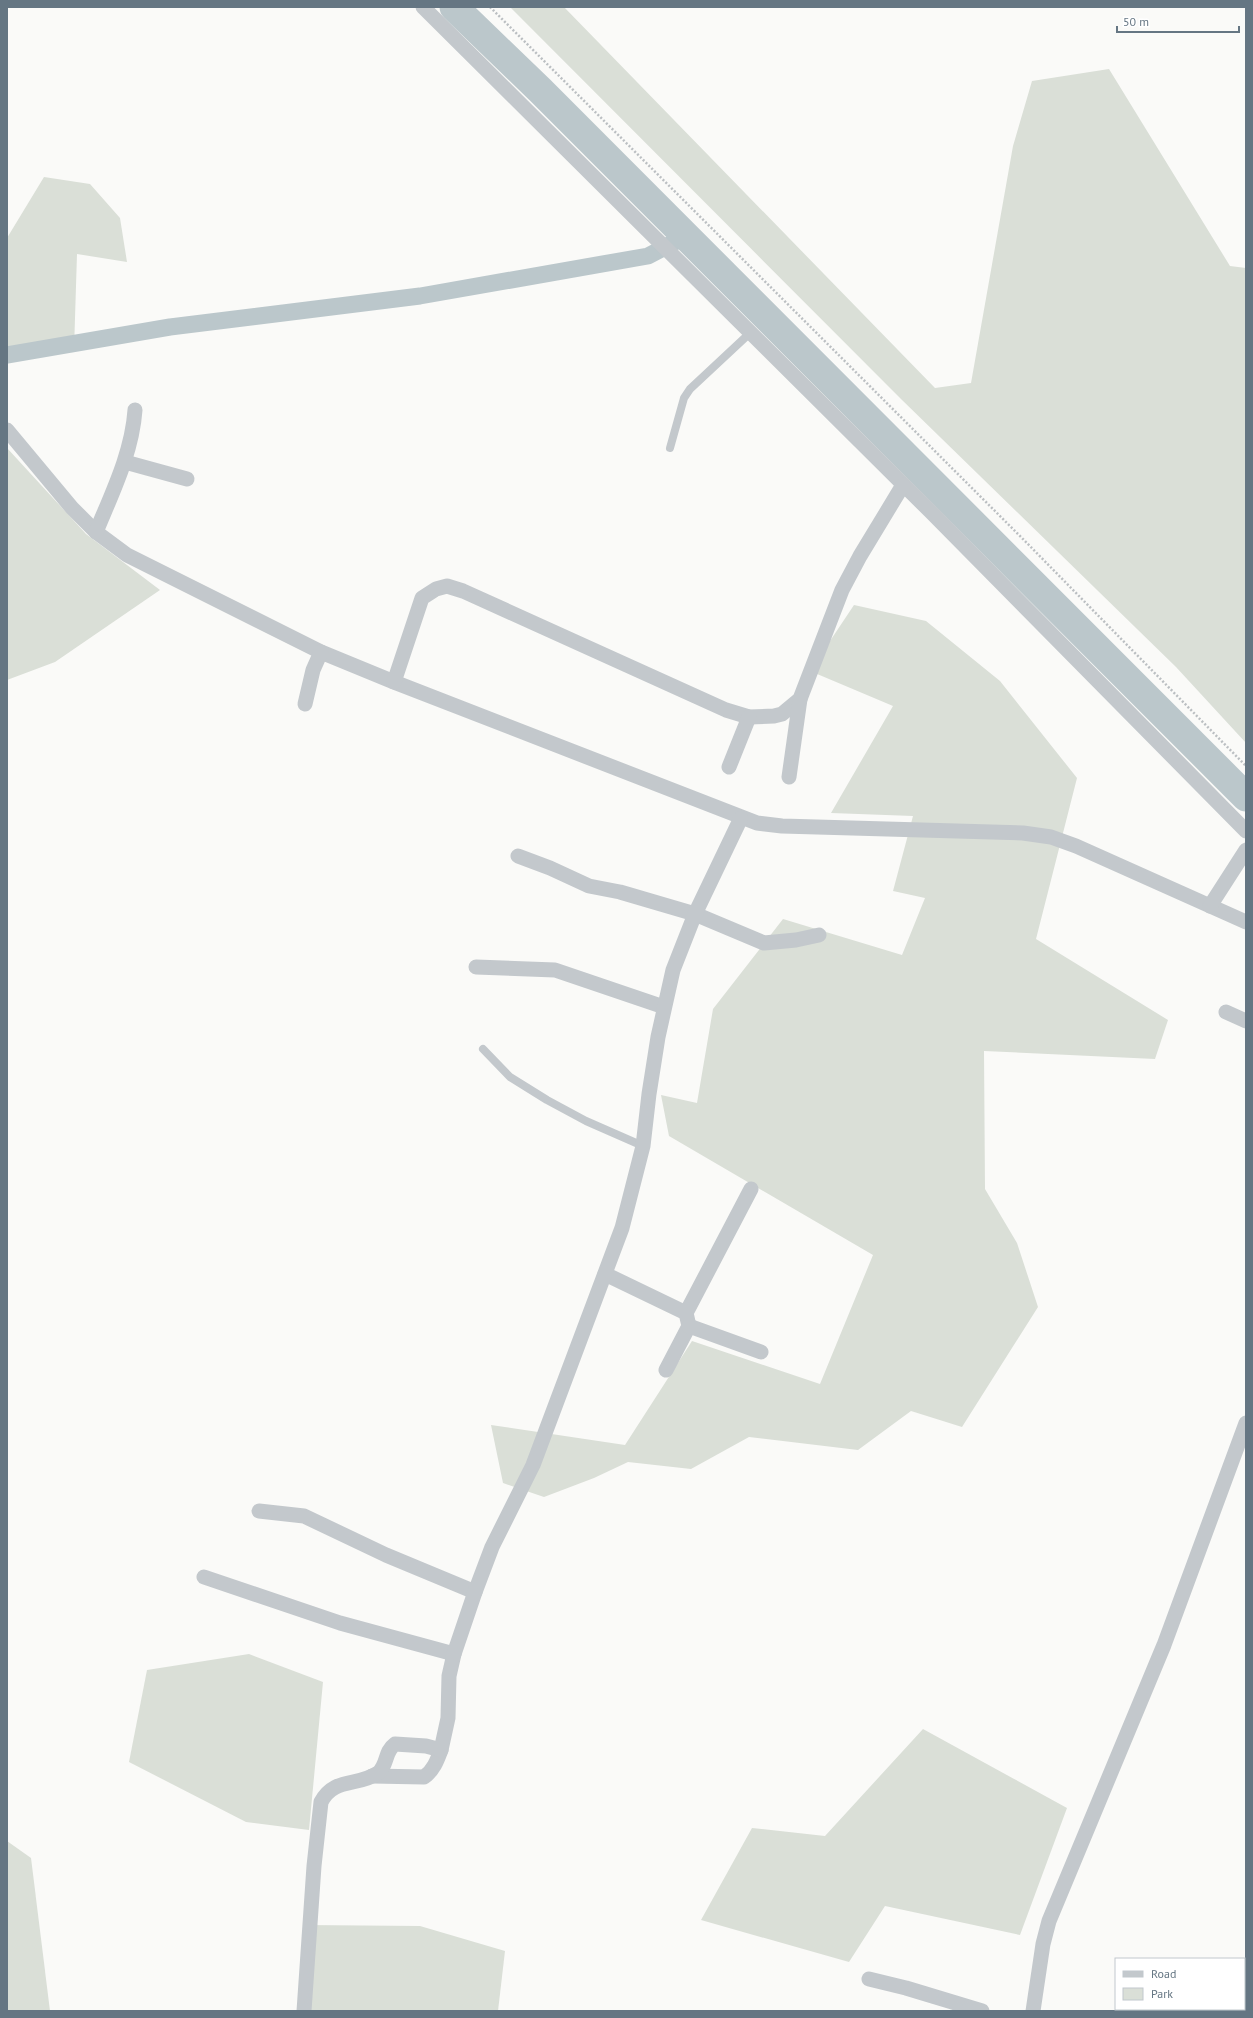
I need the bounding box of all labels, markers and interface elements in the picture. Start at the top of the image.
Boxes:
scale bar [1117,8,1239,34]
text: 50 m [1123,14,1149,29]
legend [1115,1958,1245,2010]
text: Road [1151,1966,1176,1981]
text: Park [1151,1986,1173,2001]

